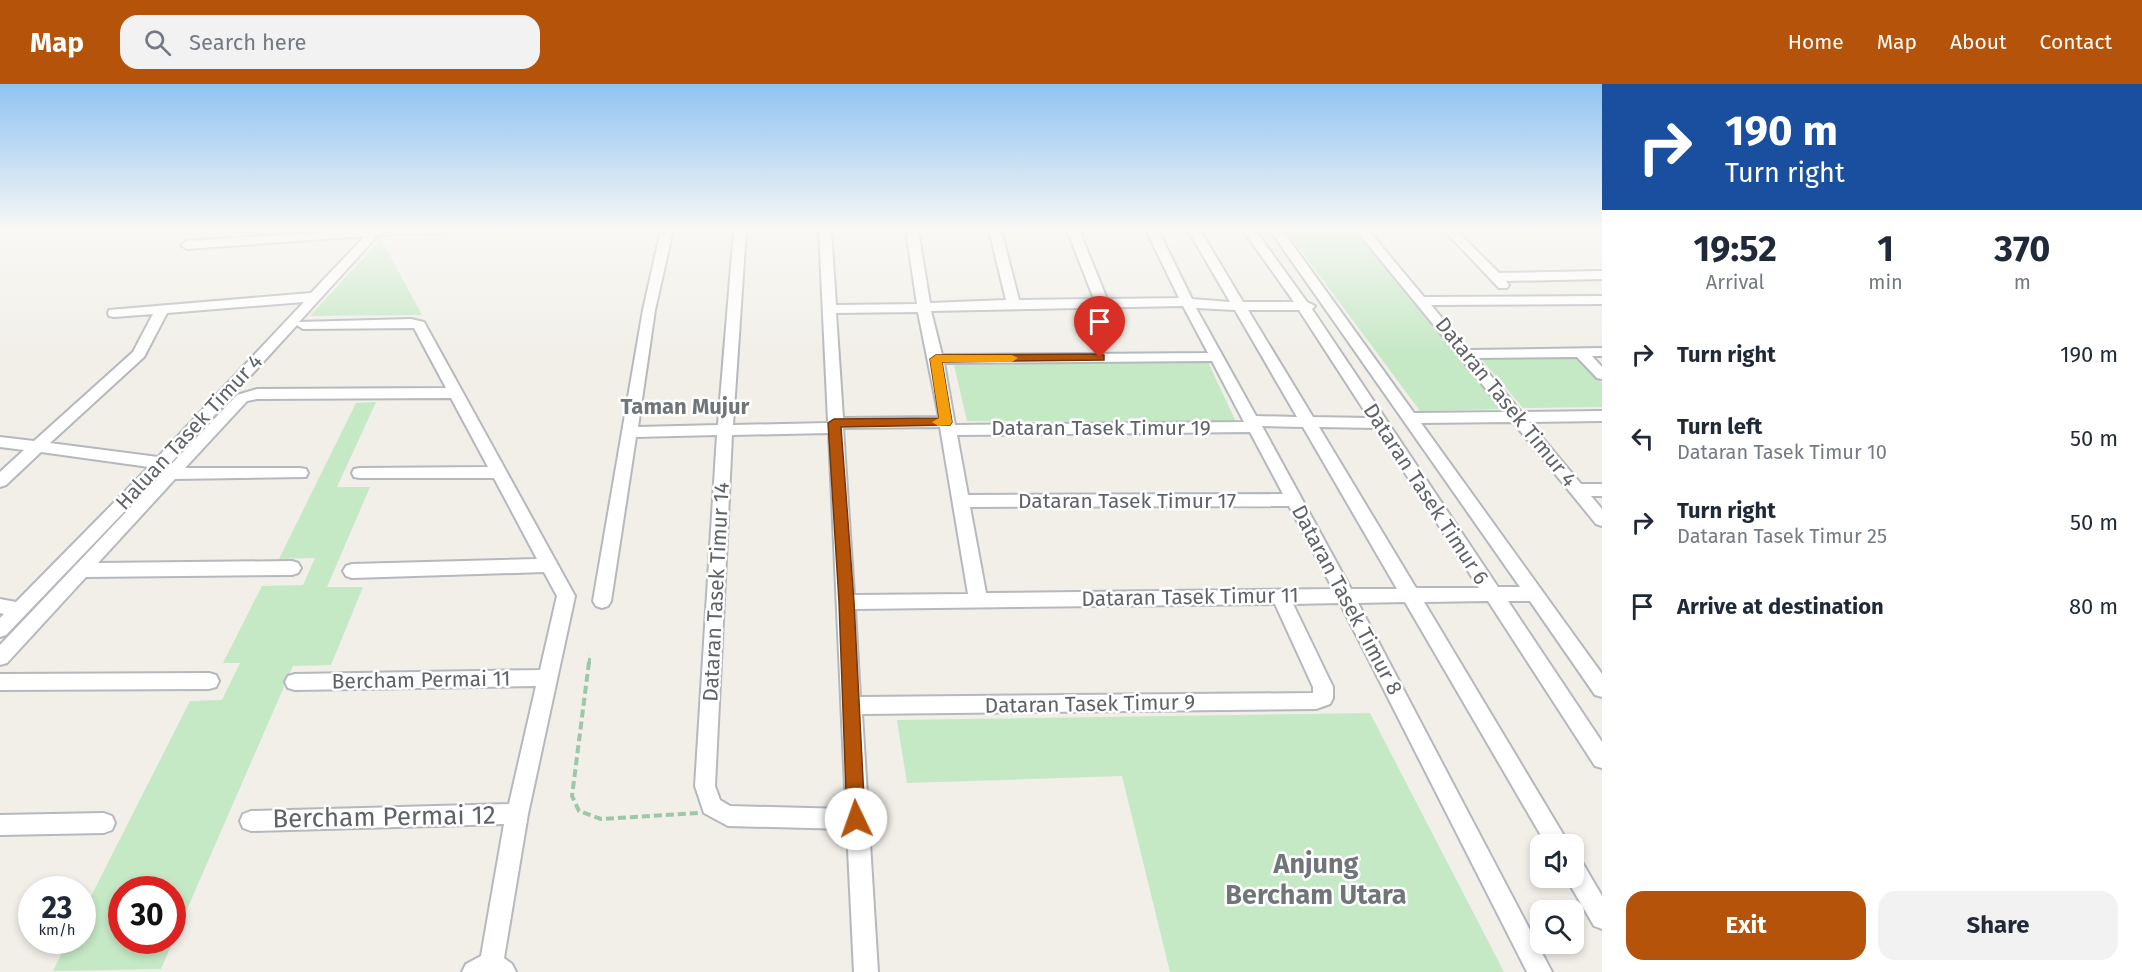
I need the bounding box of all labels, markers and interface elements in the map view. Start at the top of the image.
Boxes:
search box [120,15,540,69]
text: Map [30,26,84,59]
icon: search [141,26,174,59]
text: Search here [189,29,307,56]
text: Home [1788,29,1844,55]
text: Map [1877,29,1917,55]
text: About [1950,29,2007,55]
text: Contact [2040,29,2112,55]
text: 190 m [1725,106,1838,156]
icon: right [1626,108,1704,186]
text: Turn right [1725,157,1845,189]
text: 19:52 [1694,227,1777,271]
text: 1 [1877,227,1894,271]
text: 370 [1994,227,2050,271]
text: Arrival [1706,270,1764,294]
text: min [1868,270,1903,294]
text: m [2014,270,2031,294]
pin [1074,296,1125,358]
icon: arrive [1083,305,1116,338]
street label: Dataran Tasek Timur 4 [1430,312,1582,492]
icon: right [1626,338,1659,371]
text: Turn right [1677,341,1776,368]
text: 190 m [2060,341,2118,368]
street label: Haluan Tasek Timur 4 [110,349,268,515]
district label: Taman Mujur [621,393,750,420]
street label: Dataran Tasek Timur 6 [1358,399,1494,589]
text: Turn left [1677,413,1762,440]
street label: Dataran Tasek Timur 19 [991,415,1211,441]
icon: left [1626,422,1659,455]
text: 50 m [2070,425,2118,452]
text: Dataran Tasek Timur 10 [1677,440,1887,464]
street label: Dataran Tasek Timur 14 [697,482,735,702]
street label: Dataran Tasek Timur 17 [1018,488,1236,514]
text: Turn right [1677,497,1776,524]
street label: Dataran Tasek Timur 8 [1286,501,1408,699]
icon: right [1626,506,1659,539]
text: 50 m [2070,509,2118,536]
text: Dataran Tasek Timur 25 [1677,524,1887,548]
street label: Dataran Tasek Timur 11 [1081,582,1299,612]
icon: arrive [1626,590,1659,623]
text: Arrive at destination [1677,593,1884,620]
text: 80 m [2069,593,2118,620]
street label: Bercham Permai 11 [331,665,511,695]
street label: Dataran Tasek Timur 9 [985,689,1195,719]
position arrow [824,787,888,851]
street label: Bercham Permai 12 [272,800,496,834]
map controls [1530,834,1584,954]
button: sound [1530,834,1584,888]
district label: Anjung Bercham Utara [1225,848,1407,911]
speed limit sign: 30 [108,876,186,954]
text: 23 [42,890,72,926]
button: Exit [1626,891,1866,960]
button: Share [1878,891,2118,960]
button: search [1530,900,1584,954]
text: km/h [38,921,76,939]

